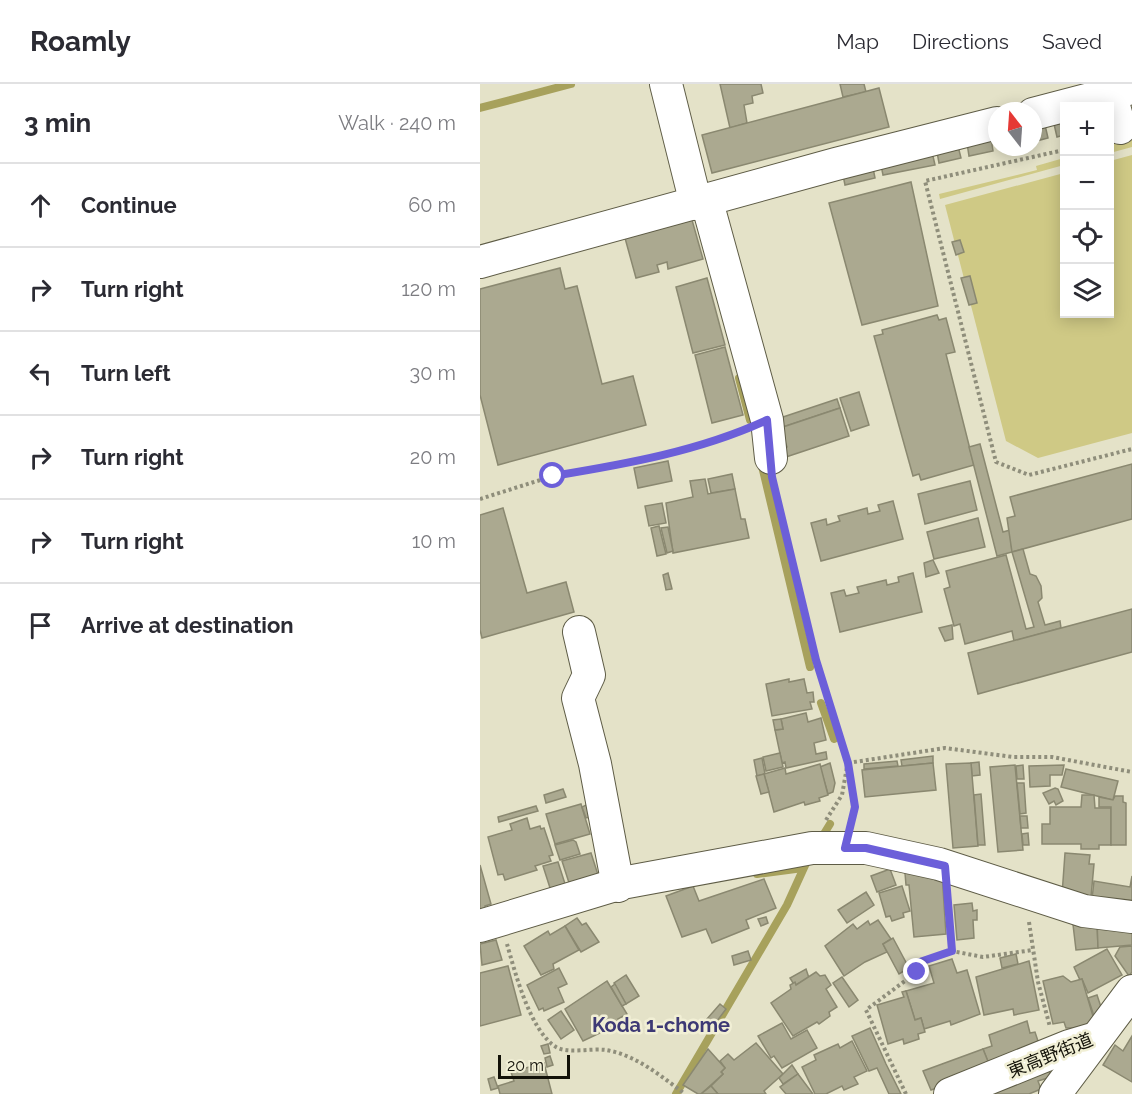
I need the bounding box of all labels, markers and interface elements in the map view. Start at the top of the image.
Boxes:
text: Roamly [30,25,131,58]
text: Map [836,29,879,54]
text: Directions [912,29,1009,54]
text: Saved [1042,29,1102,54]
north arrow [988,102,1042,156]
map controls [1060,102,1114,318]
button: + [1060,102,1114,156]
text: 3 min [24,108,91,138]
text: Walk · 240 m [338,111,456,135]
button: − [1060,156,1114,210]
icon: ahead [24,189,57,222]
text: Continue [81,192,177,218]
text: 60 m [408,193,456,217]
button: locate [1060,210,1114,264]
button: layers [1060,264,1114,318]
icon: right [24,273,57,306]
text: Turn right [81,276,184,302]
text: 120 m [401,277,456,301]
icon: left [24,357,57,390]
text: Turn left [81,360,171,386]
text: 30 m [410,361,456,385]
icon: right [24,441,57,474]
text: Turn right [81,444,184,470]
text: 20 m [410,445,456,469]
route start [539,462,565,488]
icon: right [24,525,57,558]
text: Turn right [81,528,184,554]
text: 10 m [412,529,456,553]
icon: arrive [24,609,57,642]
text: Arrive at destination [81,612,294,638]
route end [903,958,929,984]
district label: Koda 1-chome [592,1013,730,1037]
street label: 東高野街道 [1004,1028,1096,1082]
scale bar [498,1052,570,1080]
text: 20 m [507,1056,544,1075]

